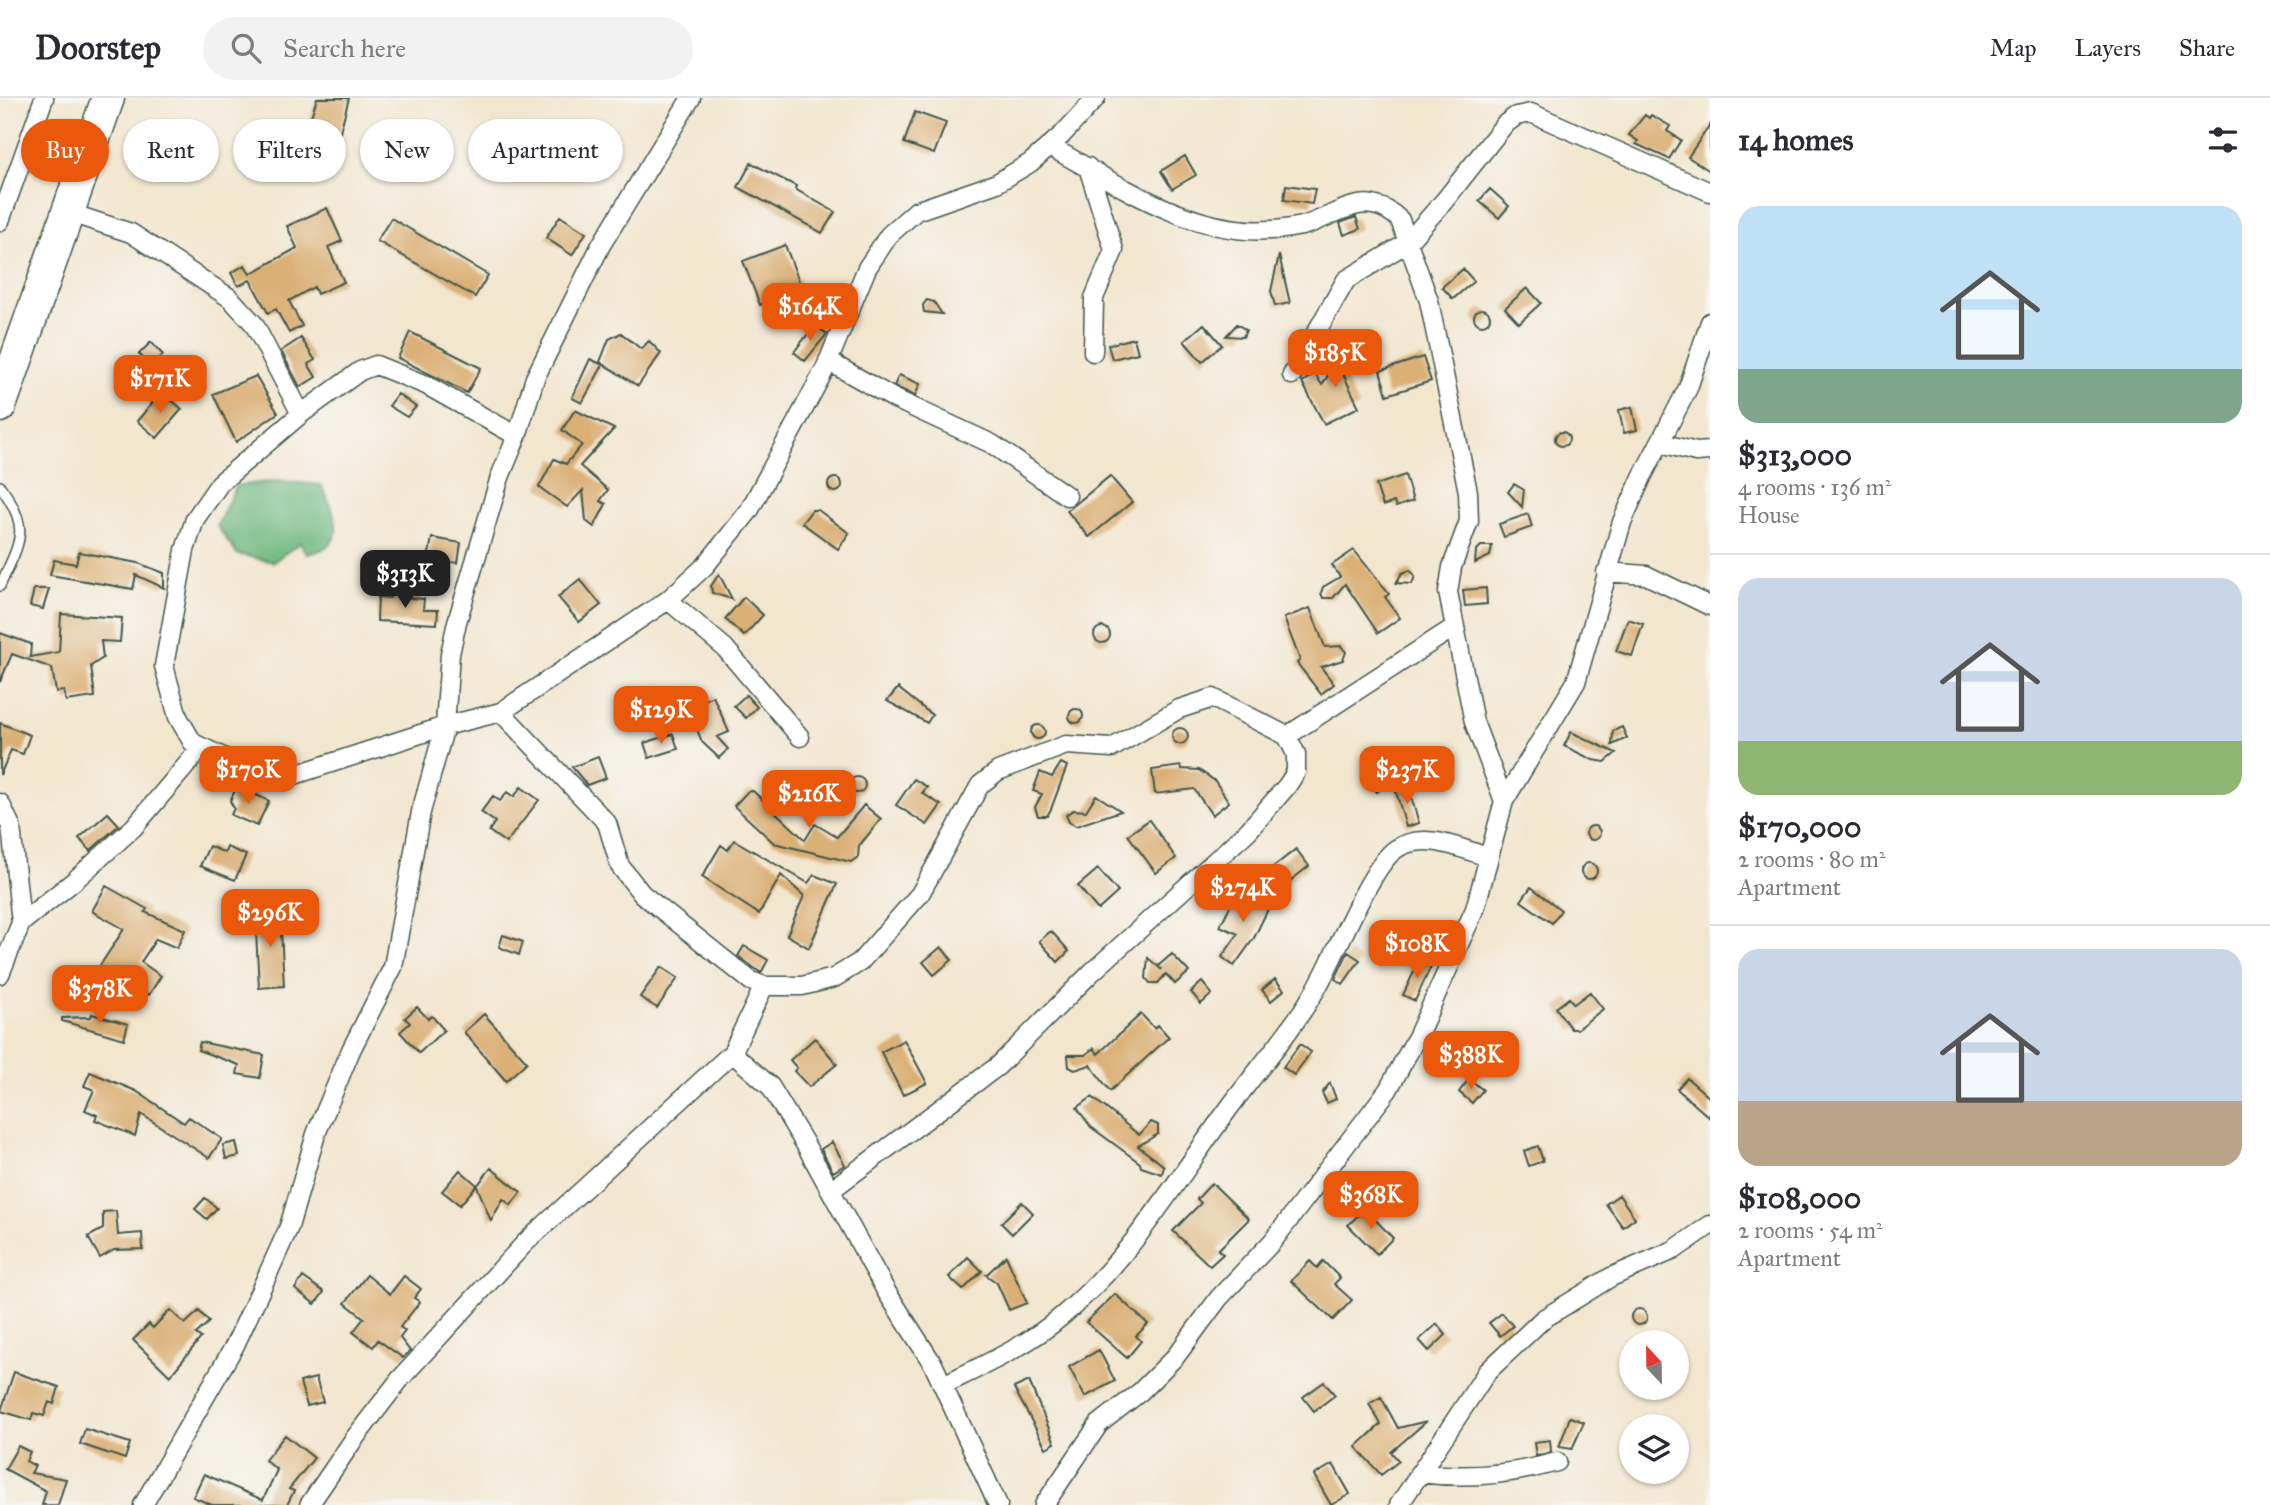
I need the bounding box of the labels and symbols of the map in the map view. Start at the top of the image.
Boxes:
pin: $164K [761,284,859,343]
pin: $185K [1286,330,1384,389]
pin: $171K [111,356,209,415]
pin: $313K [356,550,454,610]
pin: $129K [612,686,710,746]
pin: $170K [199,746,297,806]
pin: $237K [1358,746,1456,806]
pin: $216K [760,770,858,830]
pin: $274K [1194,864,1292,924]
pin: $296K [221,890,319,949]
pin: $108K [1368,920,1466,980]
pin: $378K [51,965,149,1025]
pin: $388K [1422,1032,1520,1091]
pin: $368K [1322,1172,1420,1231]
north arrow [1619,1330,1689,1400]

